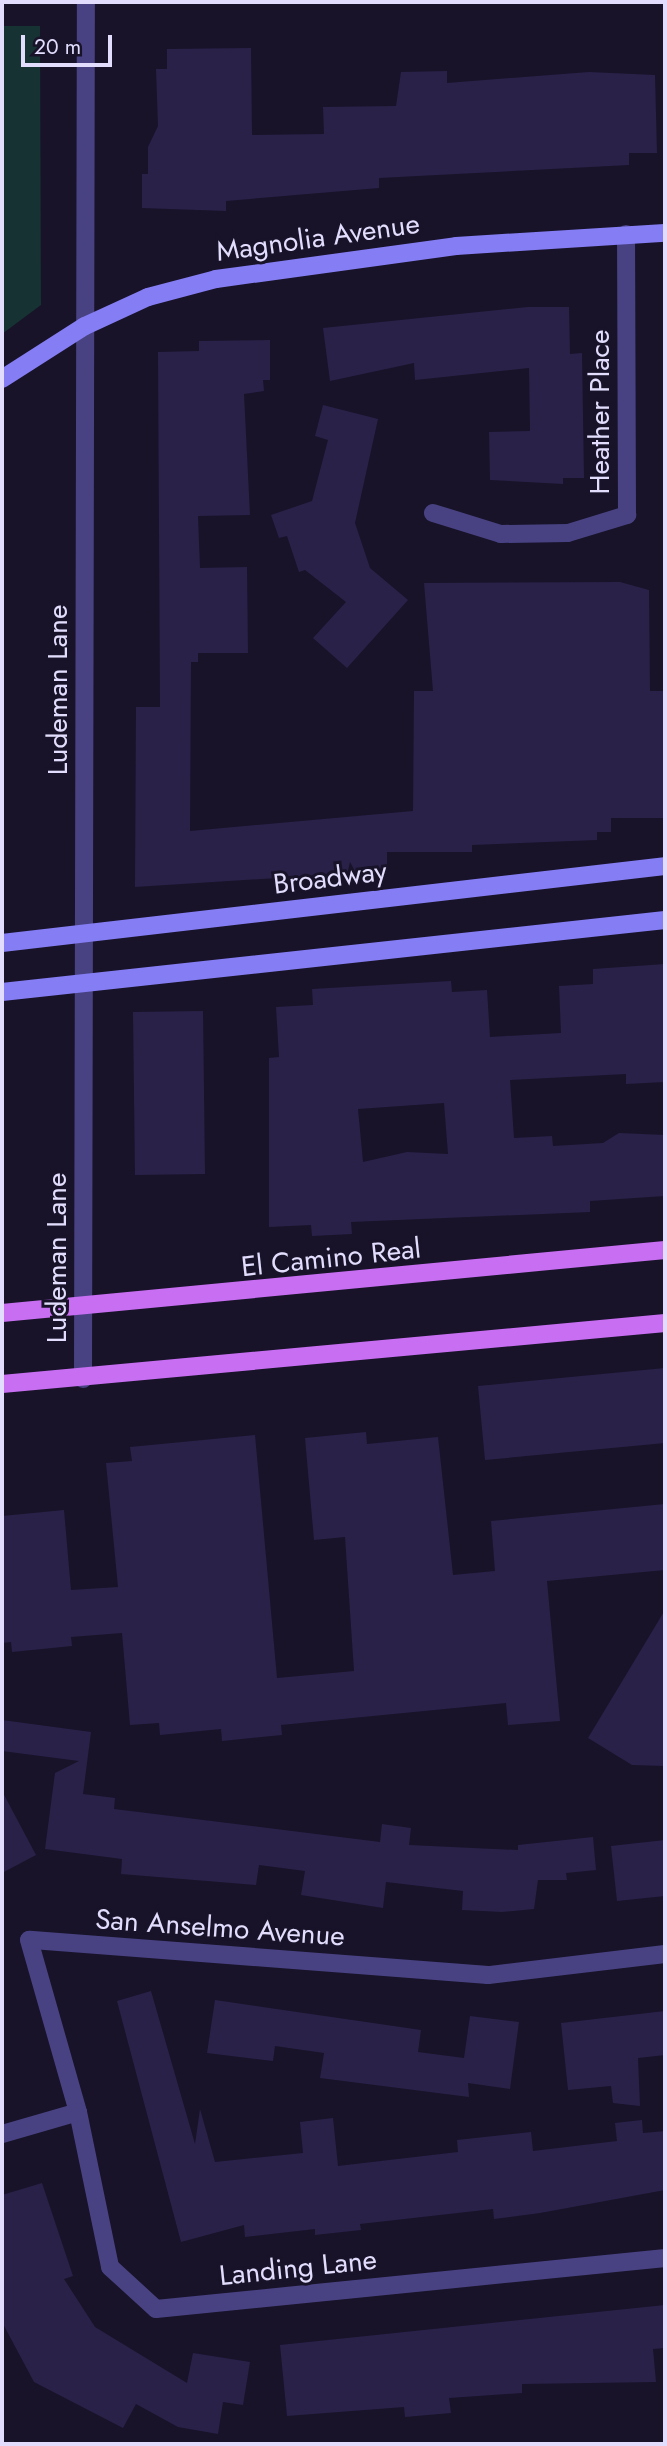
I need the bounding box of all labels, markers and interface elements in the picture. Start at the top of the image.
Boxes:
scale bar [24,21,116,65]
text: 20 m [34,32,81,62]
street label: Magnolia Avenue [214,207,422,269]
street label: Heather Place [583,330,617,494]
street label: Ludeman Lane [41,605,75,775]
street label: Broadway [271,854,389,902]
street label: Ludeman Lane [40,1173,74,1343]
street label: El Camino Real [240,1232,422,1284]
street label: San Anselmo Avenue [94,1903,346,1953]
street label: Landing Lane [218,2243,378,2293]

